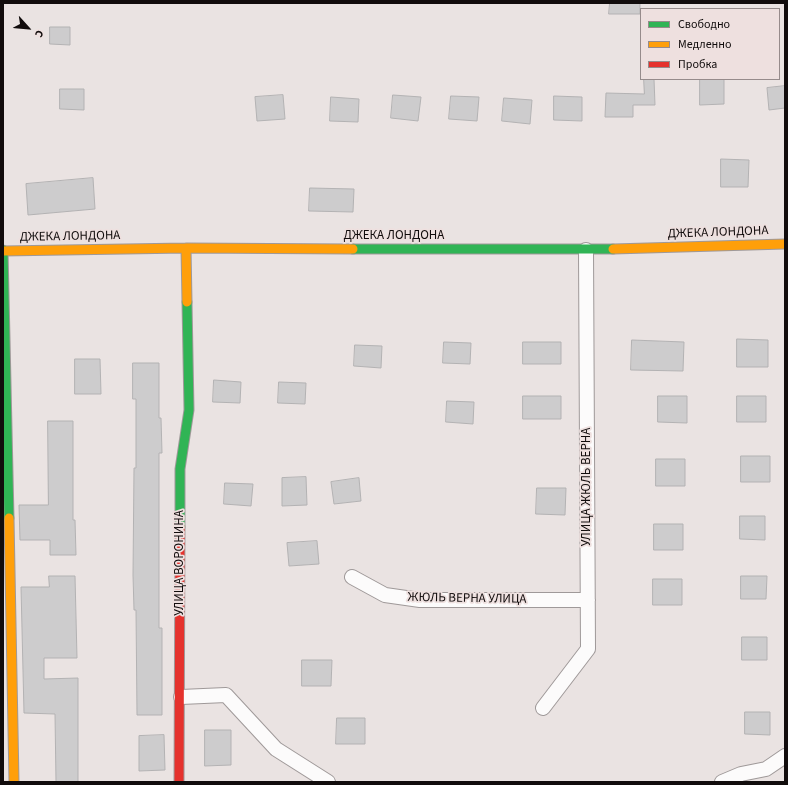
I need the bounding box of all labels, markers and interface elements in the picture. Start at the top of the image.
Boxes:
north arrow [8,8,48,48]
legend [640,8,780,80]
text: Свободно [678,16,730,33]
text: С [31,27,47,40]
text: Медленно [678,36,732,53]
text: Пробка [678,56,717,73]
street label: ДЖЕКА ЛОНДОНА [667,223,769,243]
street label: ДЖЕКА ЛОНДОНА [19,228,121,246]
street label: ДЖЕКА ЛОНДОНА [344,228,444,244]
street label: УЛИЦА ЖЮЛЬ ВЕРНА [579,428,595,546]
street label: УЛИЦА ВОРОНИНА [172,510,188,616]
street label: ЖЮЛЬ ВЕРНА УЛИЦА [408,590,526,608]

